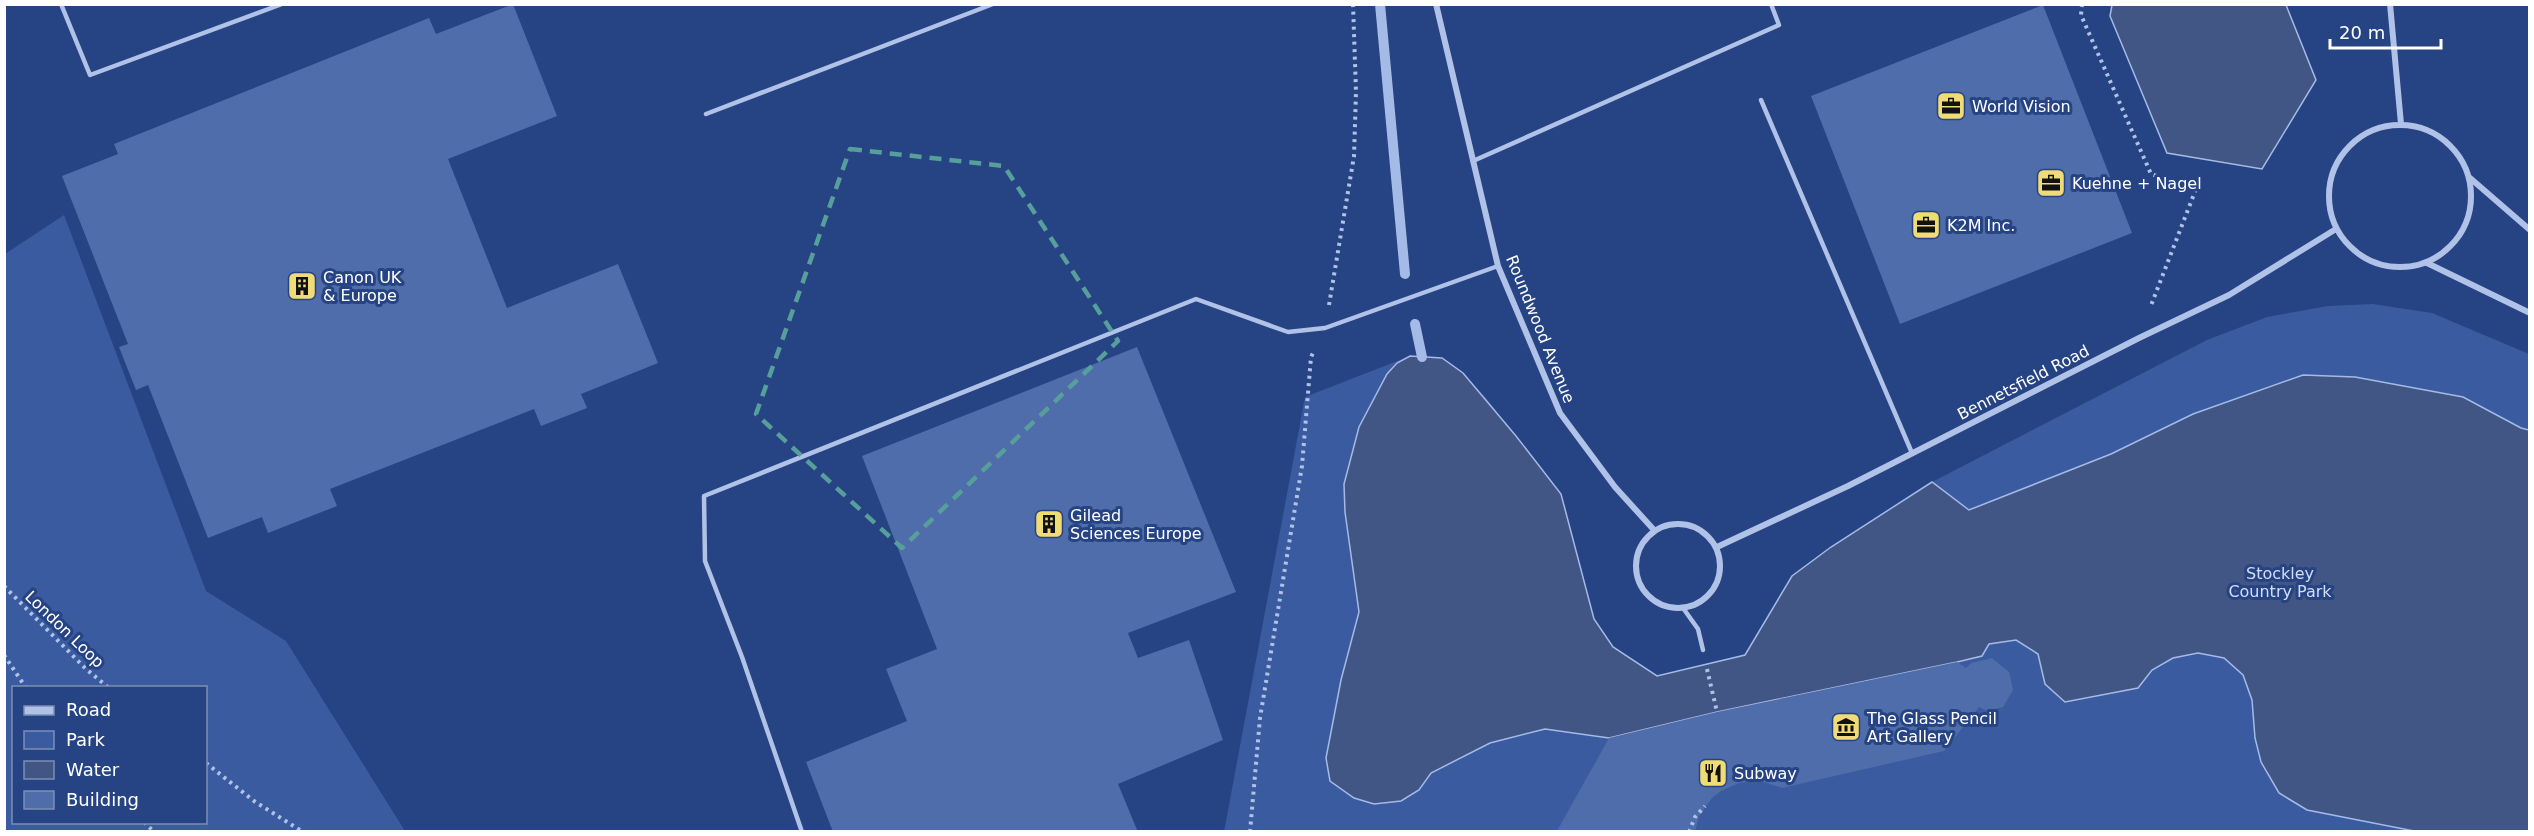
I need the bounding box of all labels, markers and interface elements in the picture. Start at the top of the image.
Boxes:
scale bar [2330,12,2441,50]
text: 20 m [2339,22,2385,43]
office icon: World Vision [1935,90,1967,122]
place label: World Vision [1972,97,2071,116]
office icon: Kuehne + Nagel [2035,167,2067,199]
place label: Kuehne + Nagel [2072,174,2202,193]
office icon: K2M Inc. [1910,209,1942,241]
place label: K2M Inc. [1947,216,2015,235]
street label: Roundwood Avenue [1502,252,1579,406]
place label: Canon UK & Europe [323,268,402,305]
building icon: Canon UK & Europe [286,270,318,302]
street label: Bennetsfield Road [1954,341,2092,424]
place label: Gilead Sciences Europe [1070,506,1202,543]
building icon: Gilead Sciences Europe [1033,508,1065,540]
park label: Stockley Country Park [2228,564,2332,601]
street label: London Loop [21,587,108,672]
legend [12,686,207,824]
text: Road [66,699,111,720]
place label: The Glass Pencil Art Gallery [1866,709,1997,746]
museum icon: The Glass Pencil Art Gallery [1830,711,1862,743]
text: Park [66,729,105,750]
restaurant icon: Subway [1697,757,1729,789]
text: Water [66,759,120,780]
place label: Subway [1734,764,1797,783]
text: Building [66,789,139,810]

